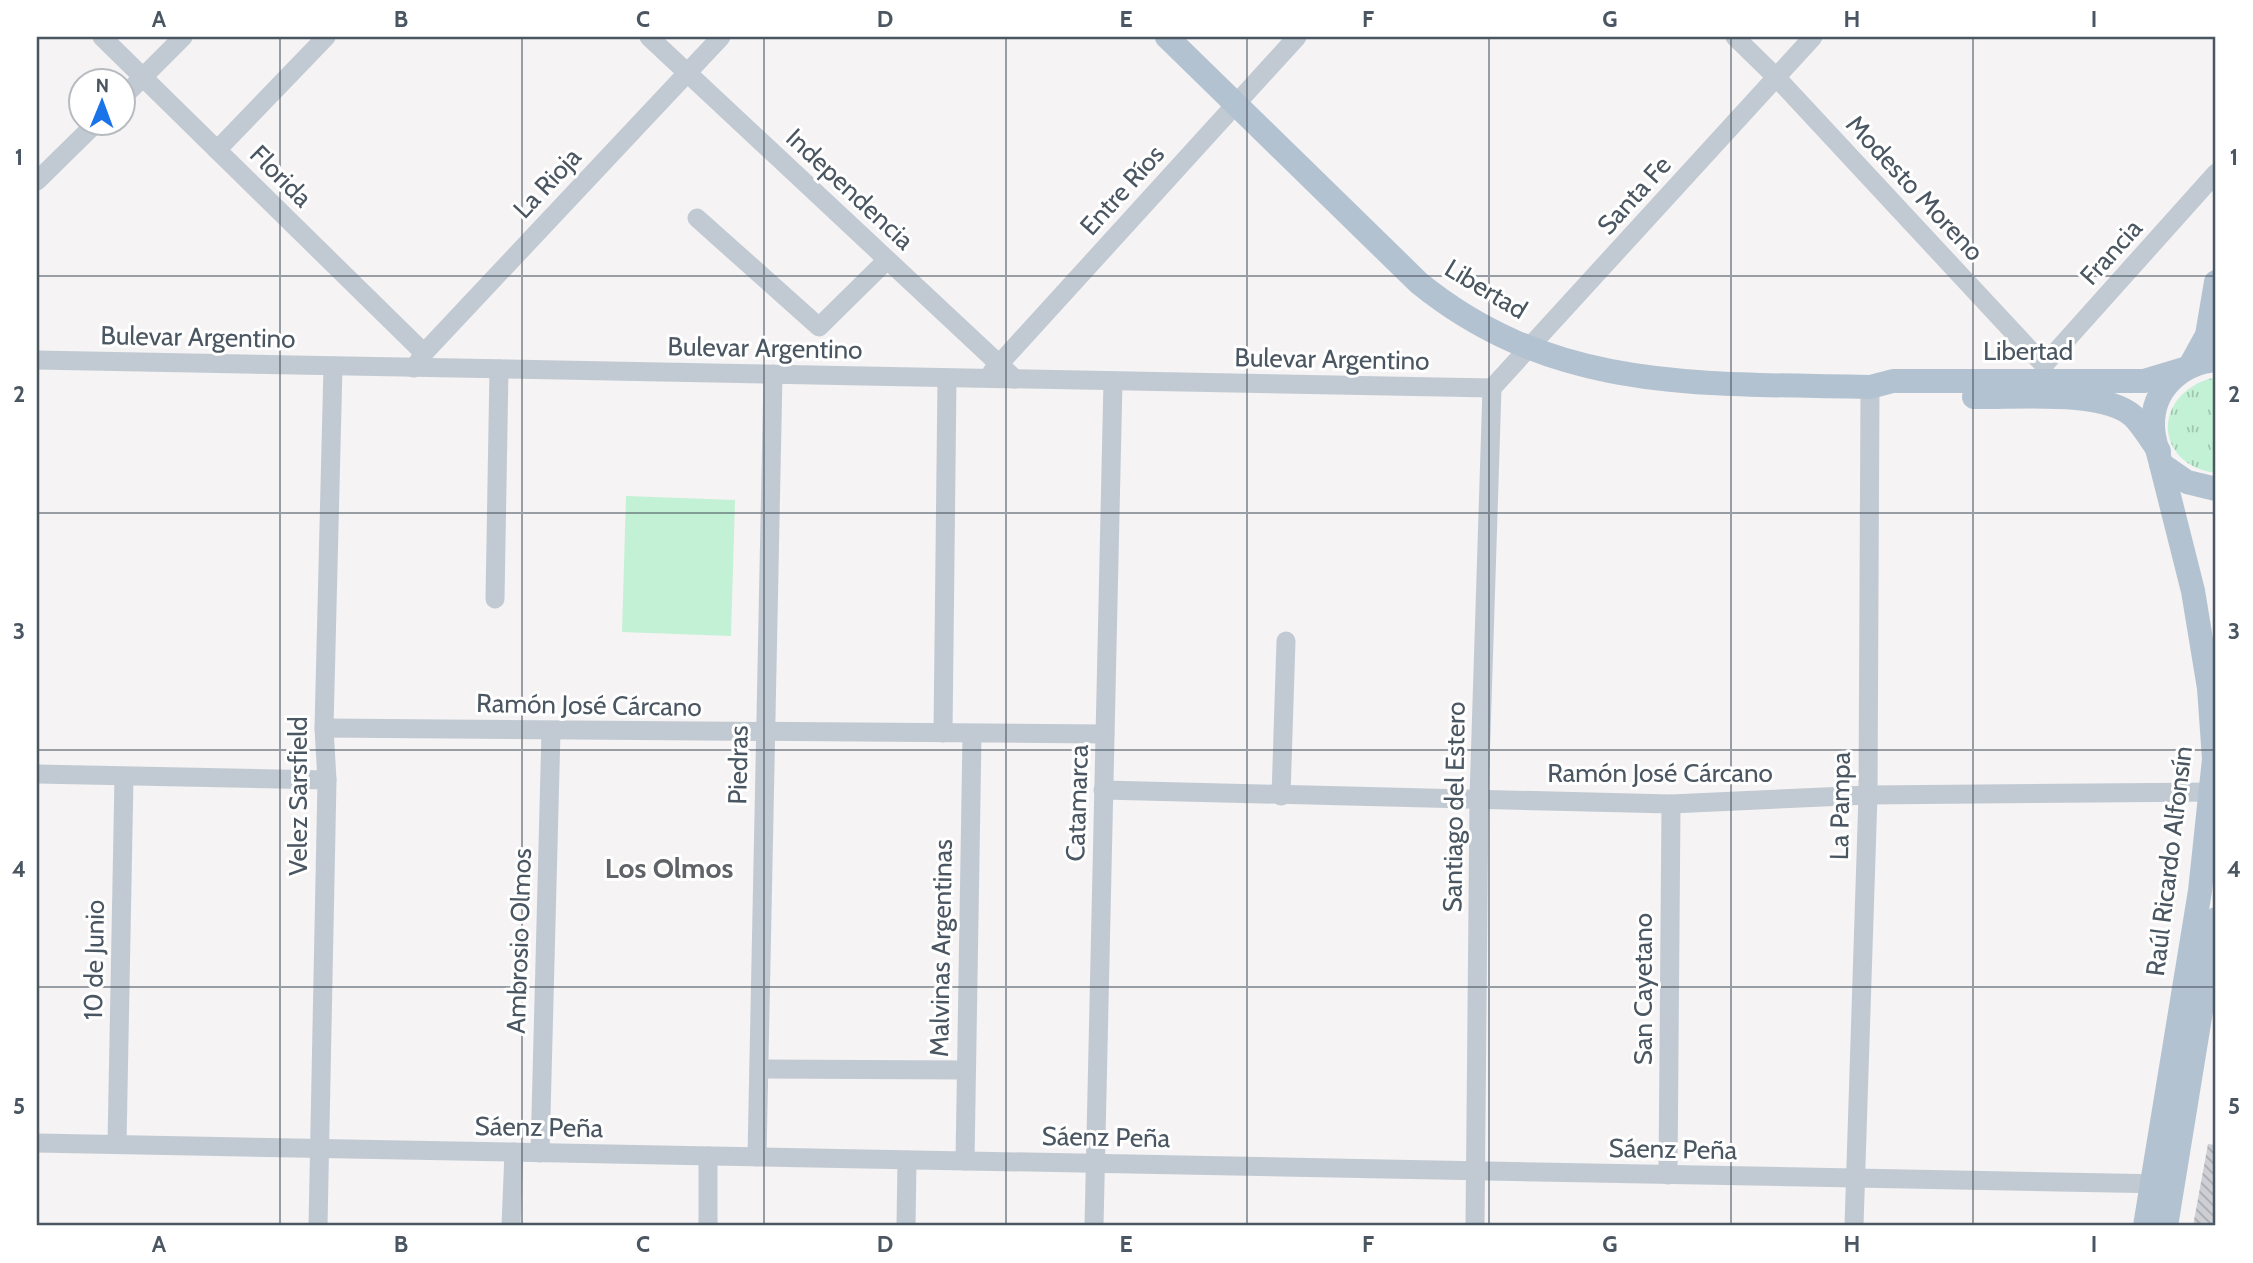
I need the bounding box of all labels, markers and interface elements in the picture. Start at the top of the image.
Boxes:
text: A [152,5,167,33]
text: B [394,5,408,33]
text: C [636,5,650,33]
text: D [877,5,893,33]
text: E [1119,5,1133,33]
text: F [1362,5,1374,33]
text: G [1602,5,1618,33]
text: H [1844,5,1860,33]
text: I [2091,5,2097,33]
north arrow [66,66,136,136]
text: N [95,74,109,97]
street label: Modesto Moreno [1839,109,1991,267]
street label: Independencia [779,122,921,257]
street label: Florida [243,138,319,214]
street label: Entre Ríos [1073,138,1171,242]
street label: La Rioja [506,141,588,225]
text: 1 [15,143,23,171]
text: 1 [2230,143,2238,171]
street label: Santa Fe [1590,149,1678,241]
street label: Francia [2073,212,2149,291]
street label: Libertad [1439,252,1533,326]
street label: Bulevar Argentino [100,319,296,355]
street label: Bulevar Argentino [667,330,863,366]
street label: Libertad [1983,335,2073,367]
street label: Bulevar Argentino [1234,341,1430,377]
text: 2 [13,380,25,408]
text: 2 [2228,380,2240,408]
text: 3 [13,617,25,645]
text: 3 [2228,617,2240,645]
street label: Ramón José Cárcano [476,687,702,723]
street label: Santiago del Estero [1436,701,1472,913]
street label: Velez Sarsfield [282,716,314,876]
street label: Piedras [721,725,755,805]
street label: Catamarca [1059,744,1095,862]
street label: Raúl Ricardo Alfonsín [2139,744,2199,978]
street label: La Pampa [1823,751,1857,860]
street label: Ramón José Cárcano [1547,757,1773,789]
street label: Malvinas Argentinas [923,838,959,1057]
street label: Ambrosio Olmos [500,847,538,1034]
district label: Los Olmos [605,851,733,885]
text: 4 [12,855,26,883]
text: 4 [2227,855,2241,883]
street label: 10 de Junio [77,900,111,1020]
street label: San Cayetano [1627,913,1659,1065]
text: 5 [13,1092,25,1120]
text: 5 [2228,1092,2240,1120]
street label: Sáenz Peña [474,1110,604,1144]
street label: Sáenz Peña [1041,1120,1171,1154]
street label: Sáenz Peña [1608,1132,1738,1166]
text: A [152,1230,167,1258]
text: B [394,1230,408,1258]
text: C [636,1230,650,1258]
text: D [877,1230,893,1258]
text: E [1119,1230,1133,1258]
text: F [1362,1230,1374,1258]
text: G [1602,1230,1618,1258]
text: H [1844,1230,1860,1258]
text: I [2091,1230,2097,1258]

